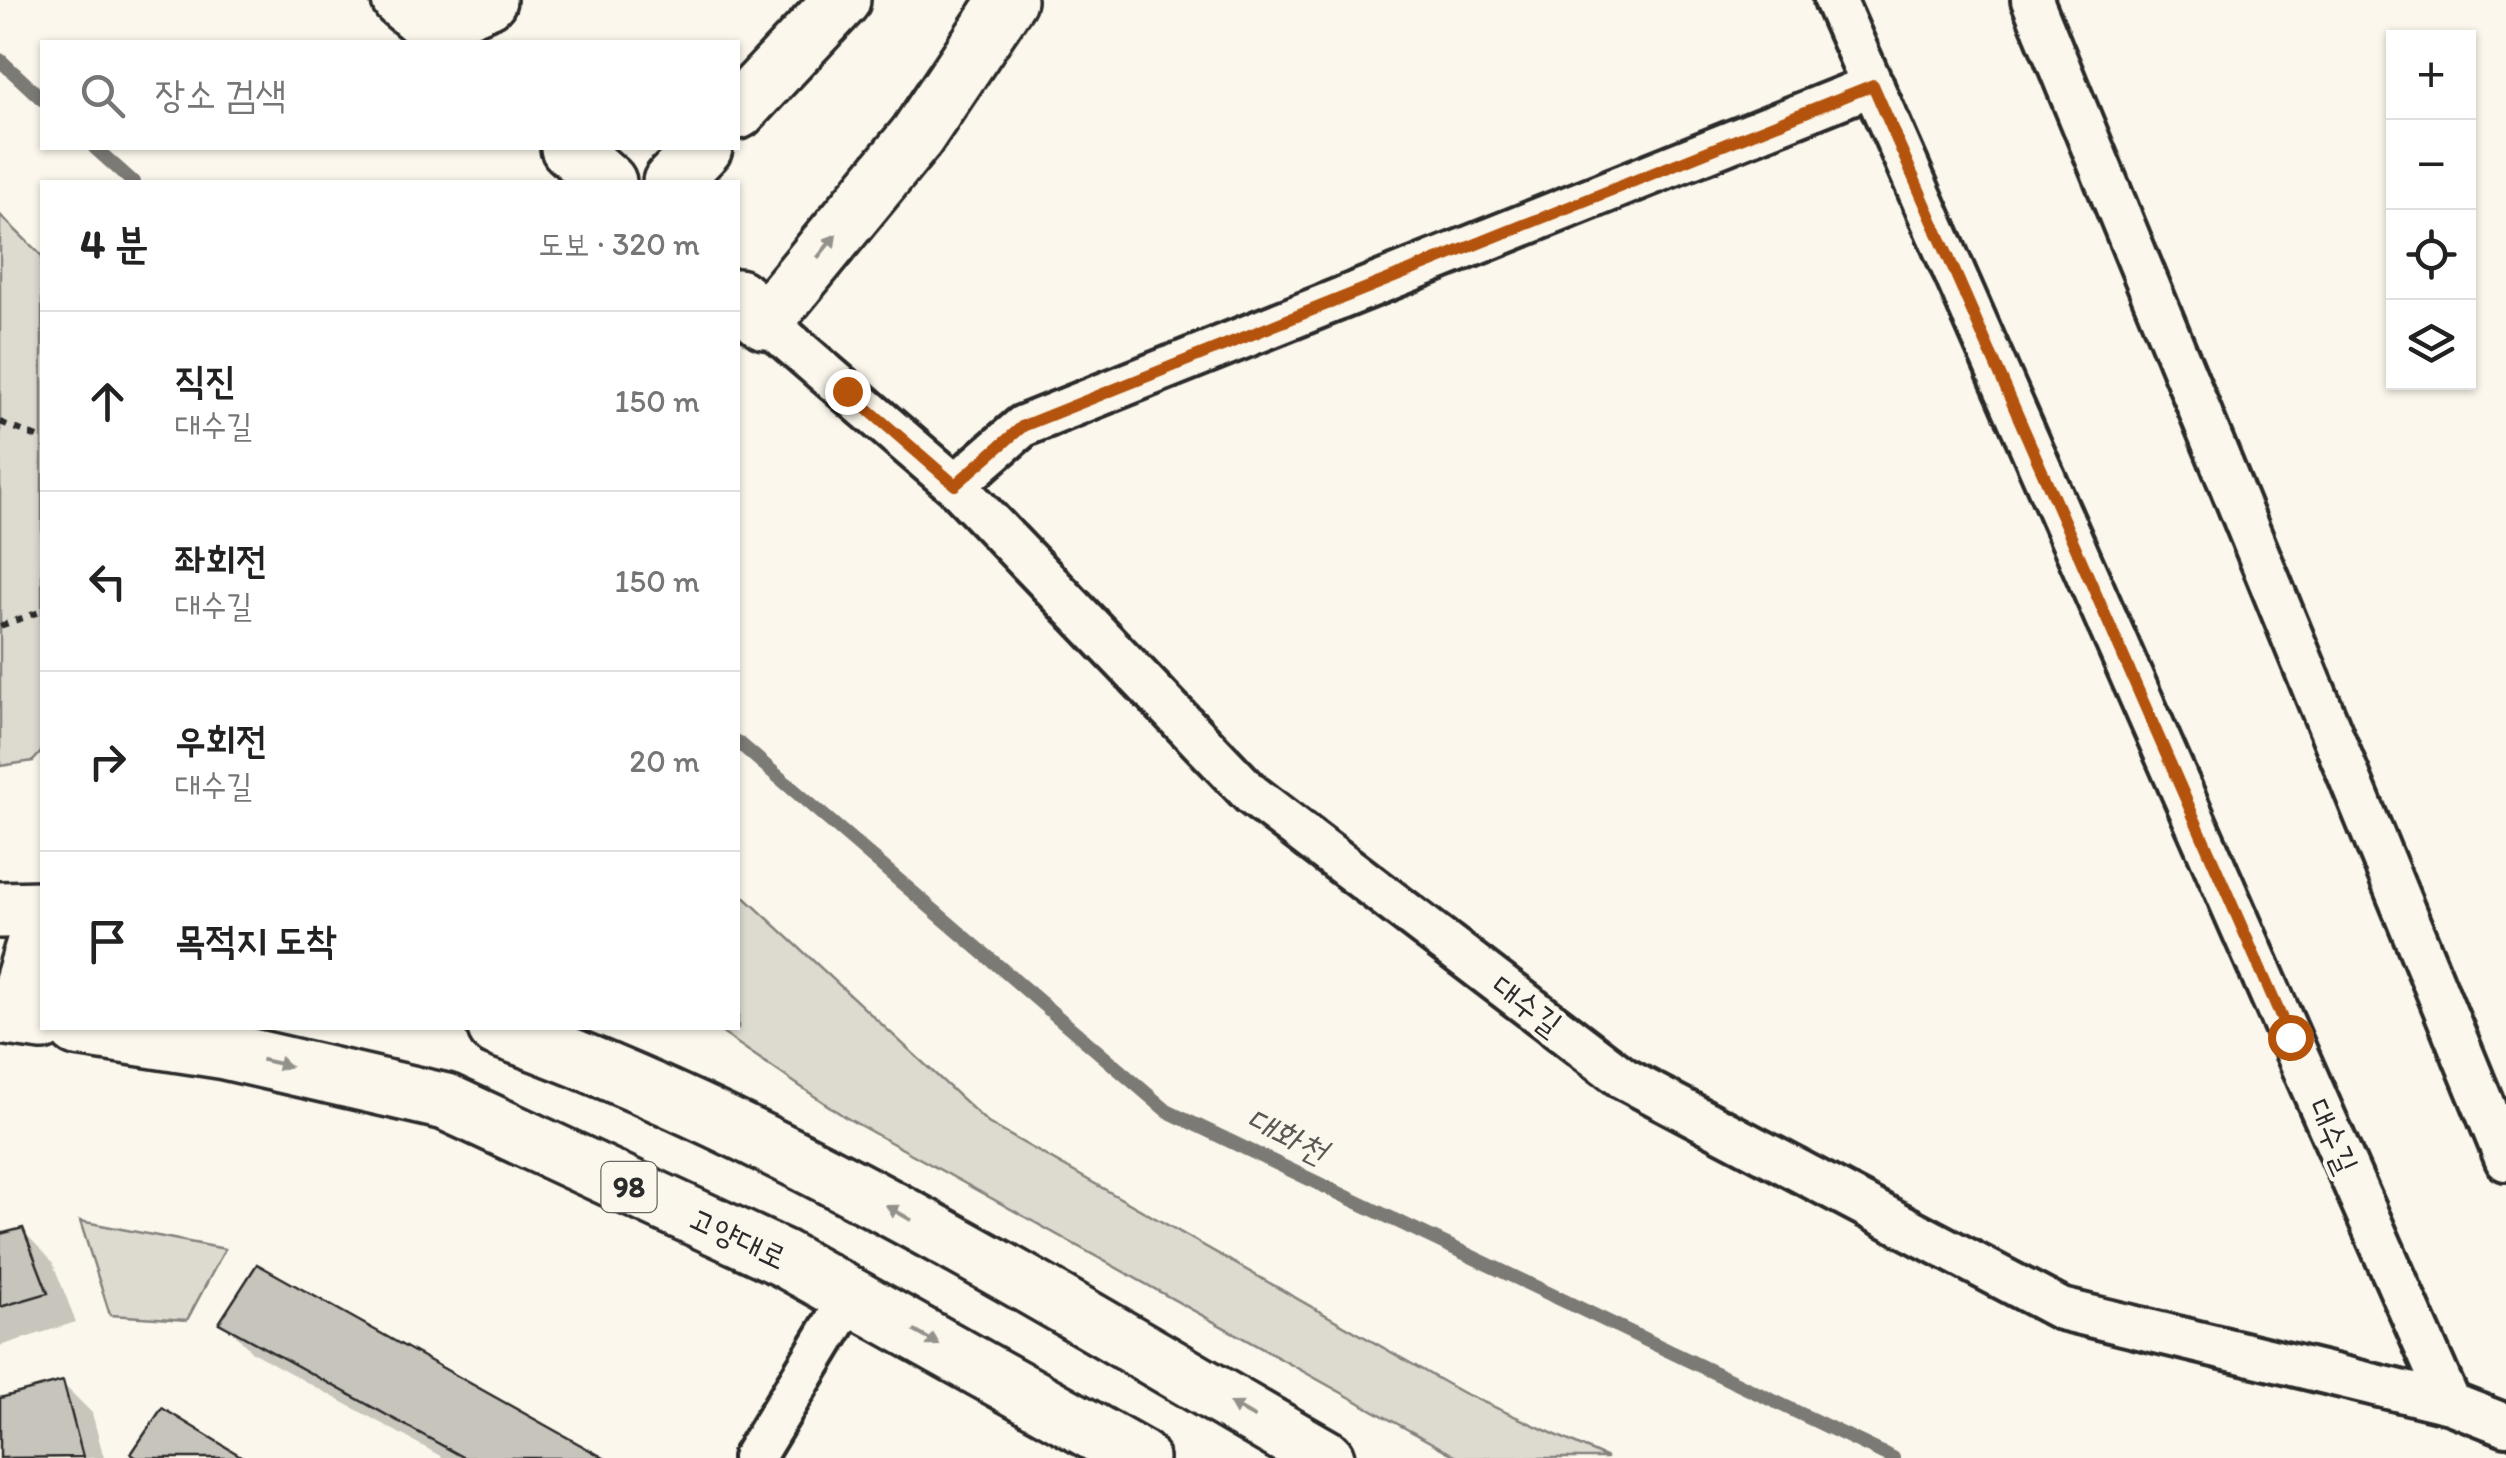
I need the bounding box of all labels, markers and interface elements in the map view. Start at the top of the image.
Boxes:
map controls [2386,30,2476,390]
button: + [2386,30,2476,120]
search box [40,40,740,150]
icon: search [75,68,130,123]
text: 장소 검색 [155,71,286,117]
button: − [2386,120,2476,210]
button: locate [2386,210,2476,300]
text: 4 분 [80,218,149,269]
text: 도보 · 320 m [538,225,700,263]
one-way arrow [816,233,837,258]
button: layers [2386,300,2476,390]
text: 직진 [175,357,236,403]
route end [825,369,871,415]
icon: ahead [80,374,135,429]
text: 150 m [615,382,700,420]
text: 대수길 [175,406,252,444]
text: 좌회전 [175,537,267,583]
icon: left [80,554,135,609]
text: 150 m [615,562,700,600]
text: 대수길 [175,586,252,624]
text: 우회전 [175,717,267,763]
icon: right [80,734,135,789]
text: 20 m [629,742,700,780]
text: 대수길 [175,766,252,804]
icon: arrive [80,914,135,969]
text: 목적지 도착 [175,917,336,963]
street label: 대수길 [1485,967,1569,1043]
route start [2268,1015,2314,1061]
one-way arrow [261,1056,292,1071]
street label: 대수길 [2300,1093,2366,1179]
water label: 대화천 [1240,1098,1338,1174]
road number: 98 [602,1162,656,1212]
street label: 고양대로 [683,1199,793,1277]
one-way arrow [885,1205,913,1223]
one-way arrow [912,1330,941,1347]
one-way arrow [1228,1401,1256,1419]

